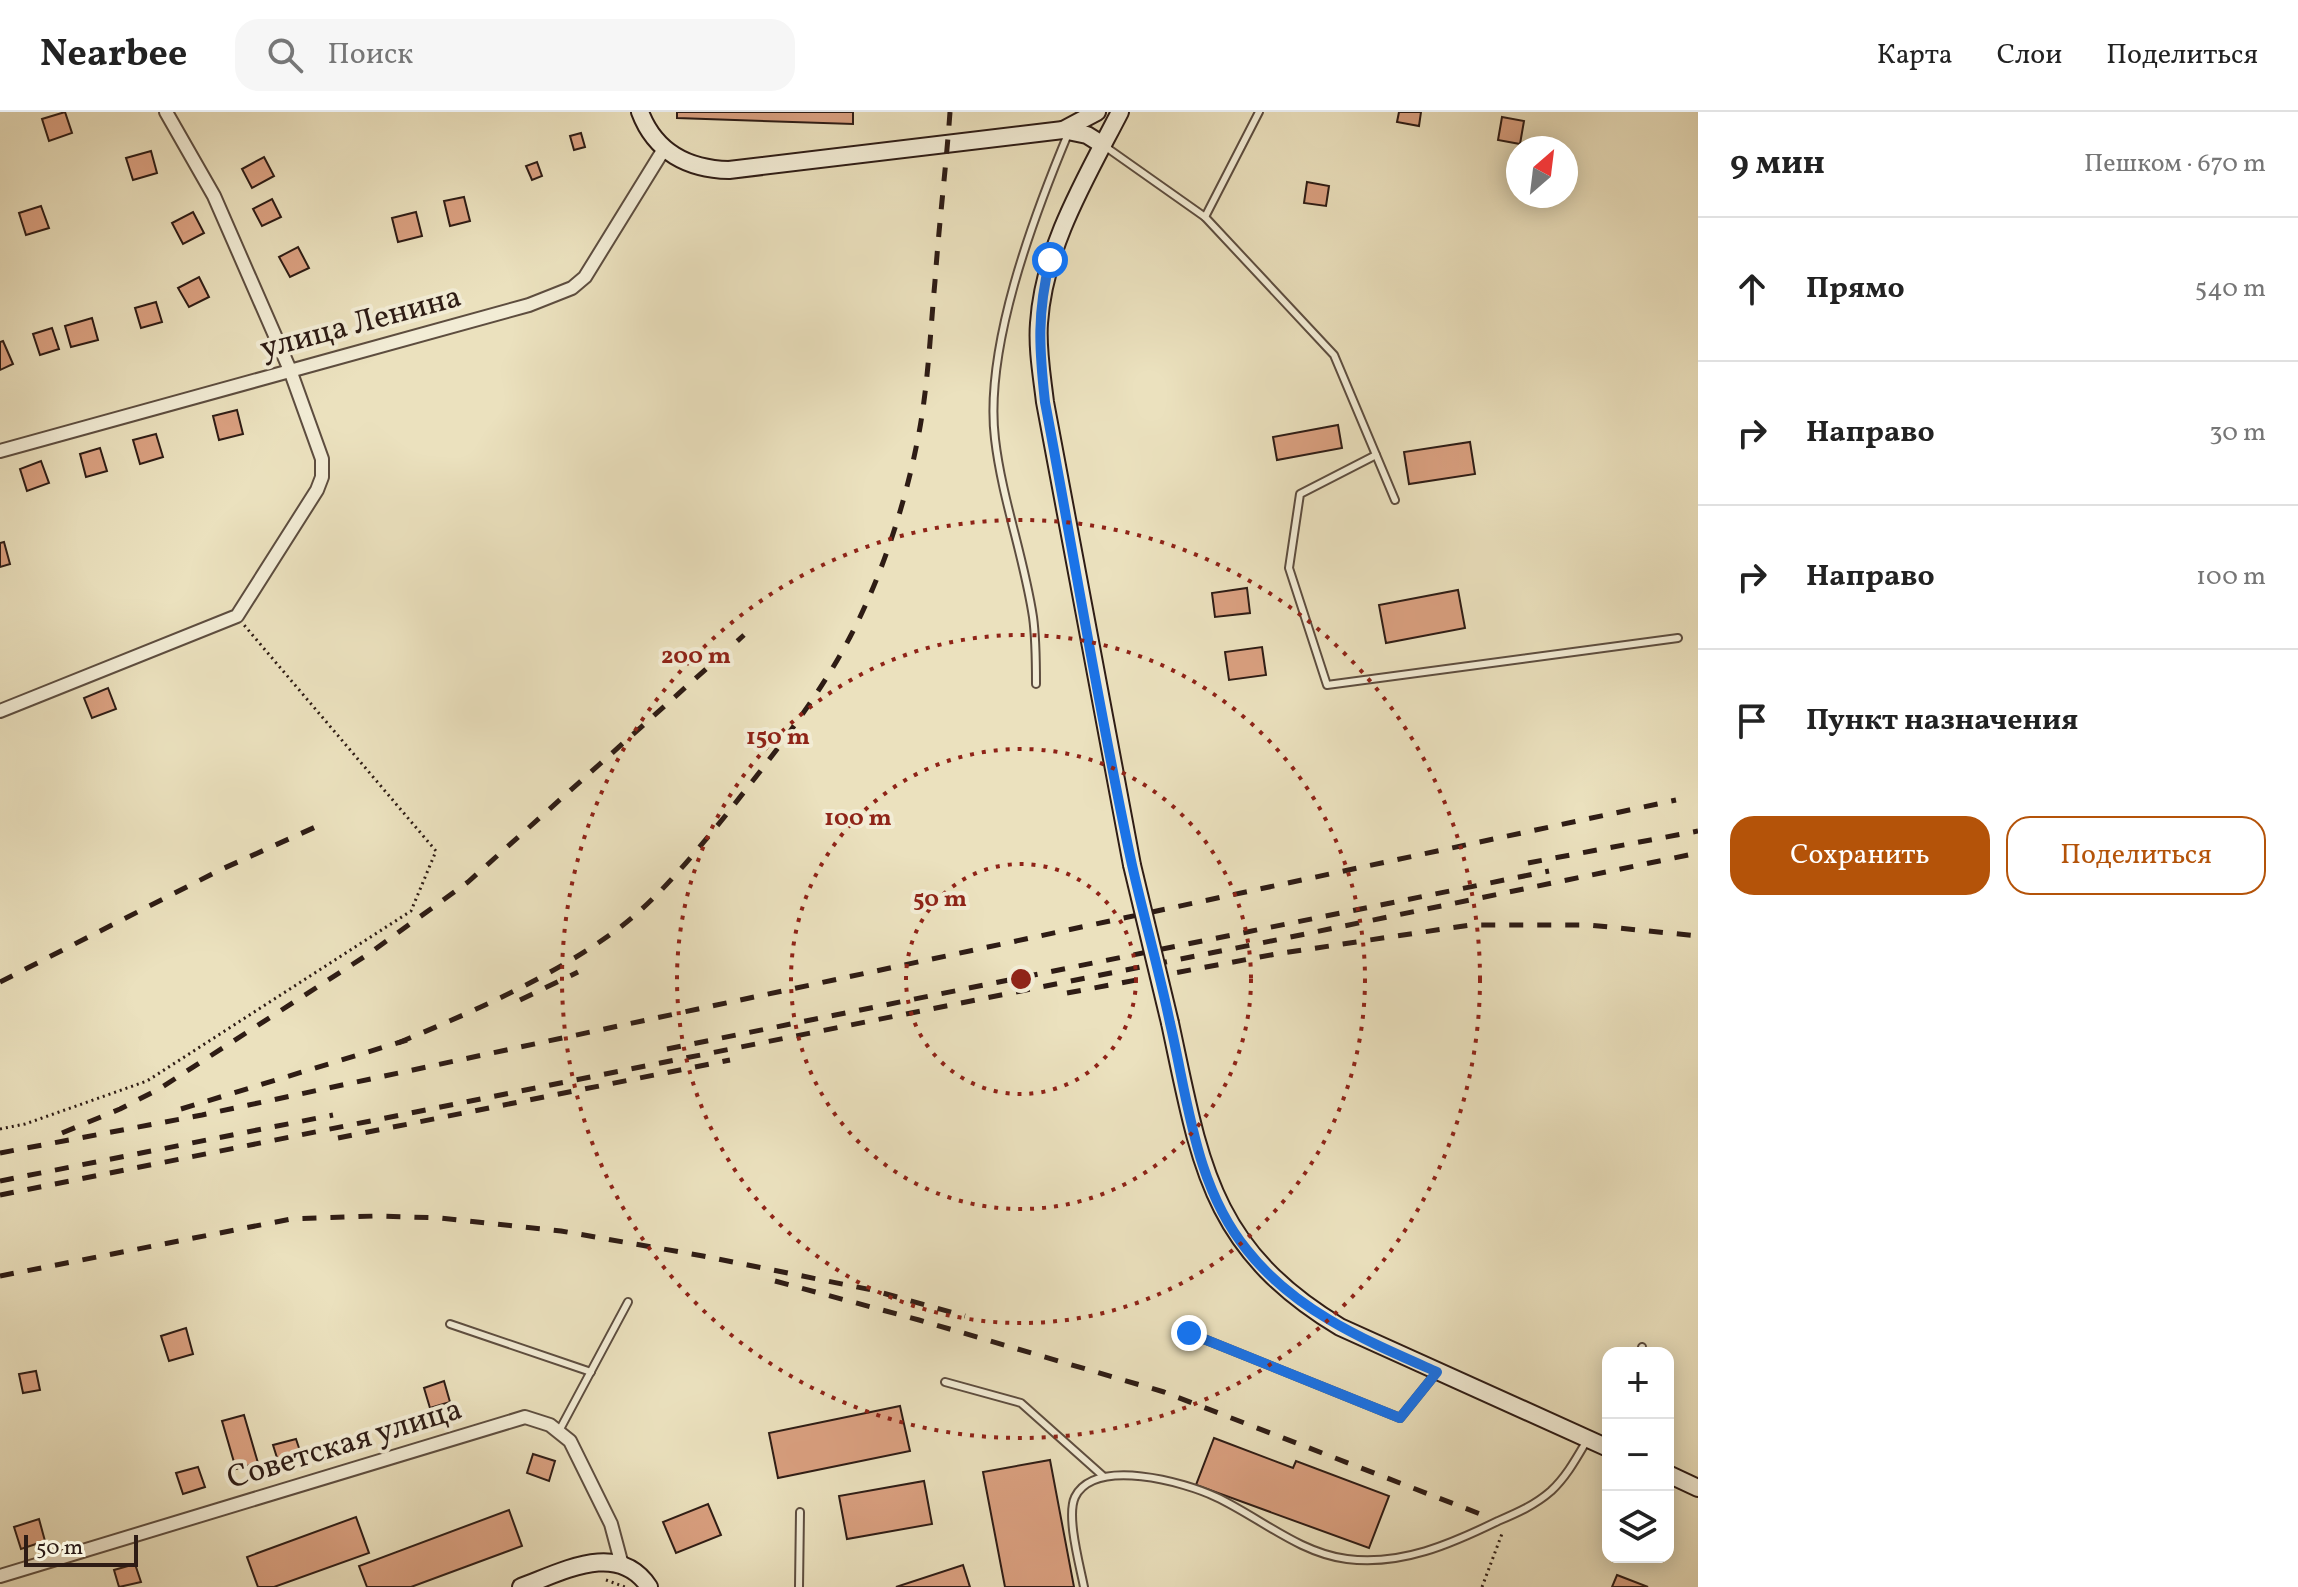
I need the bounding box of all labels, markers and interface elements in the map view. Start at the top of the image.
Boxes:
search box [235,19,795,91]
text: Nearbee [40,29,187,82]
icon: search [263,33,307,77]
text: Поиск [327,34,413,76]
text: Карта [1877,36,1953,75]
text: Слои [1997,36,2062,75]
text: Поделиться [2106,36,2258,75]
north arrow [1506,136,1578,208]
text: 9 мин [1730,141,1825,188]
text: Пешком · 670 m [2084,146,2266,182]
route start [1032,242,1068,278]
icon: ahead [1730,267,1774,311]
text: Прямо [1806,268,1905,310]
text: 540 m [2195,271,2266,307]
street label: улица Ленина [255,276,467,372]
icon: right [1730,411,1774,455]
text: Направо [1806,412,1935,454]
text: 30 m [2209,415,2266,451]
icon: right [1730,555,1774,599]
text: Направо [1806,556,1935,598]
text: 100 m [2196,559,2266,595]
text: 200 m [661,640,731,674]
icon: arrive [1730,699,1774,743]
text: Пункт назначения [1806,700,2078,742]
text: 150 m [746,721,810,755]
text: 100 m [824,802,892,836]
button: Сохранить [1730,816,1990,895]
button: Поделиться [2006,816,2266,895]
text: 50 m [913,883,967,917]
centre of rings [1007,965,1035,993]
route end [1171,1315,1207,1351]
map controls [1602,1347,1674,1563]
button: + [1602,1347,1674,1419]
street label: Советская улица [222,1388,468,1502]
button: − [1602,1419,1674,1491]
button: layers [1602,1491,1674,1563]
scale bar [24,1531,138,1567]
text: 50 m [36,1533,83,1564]

